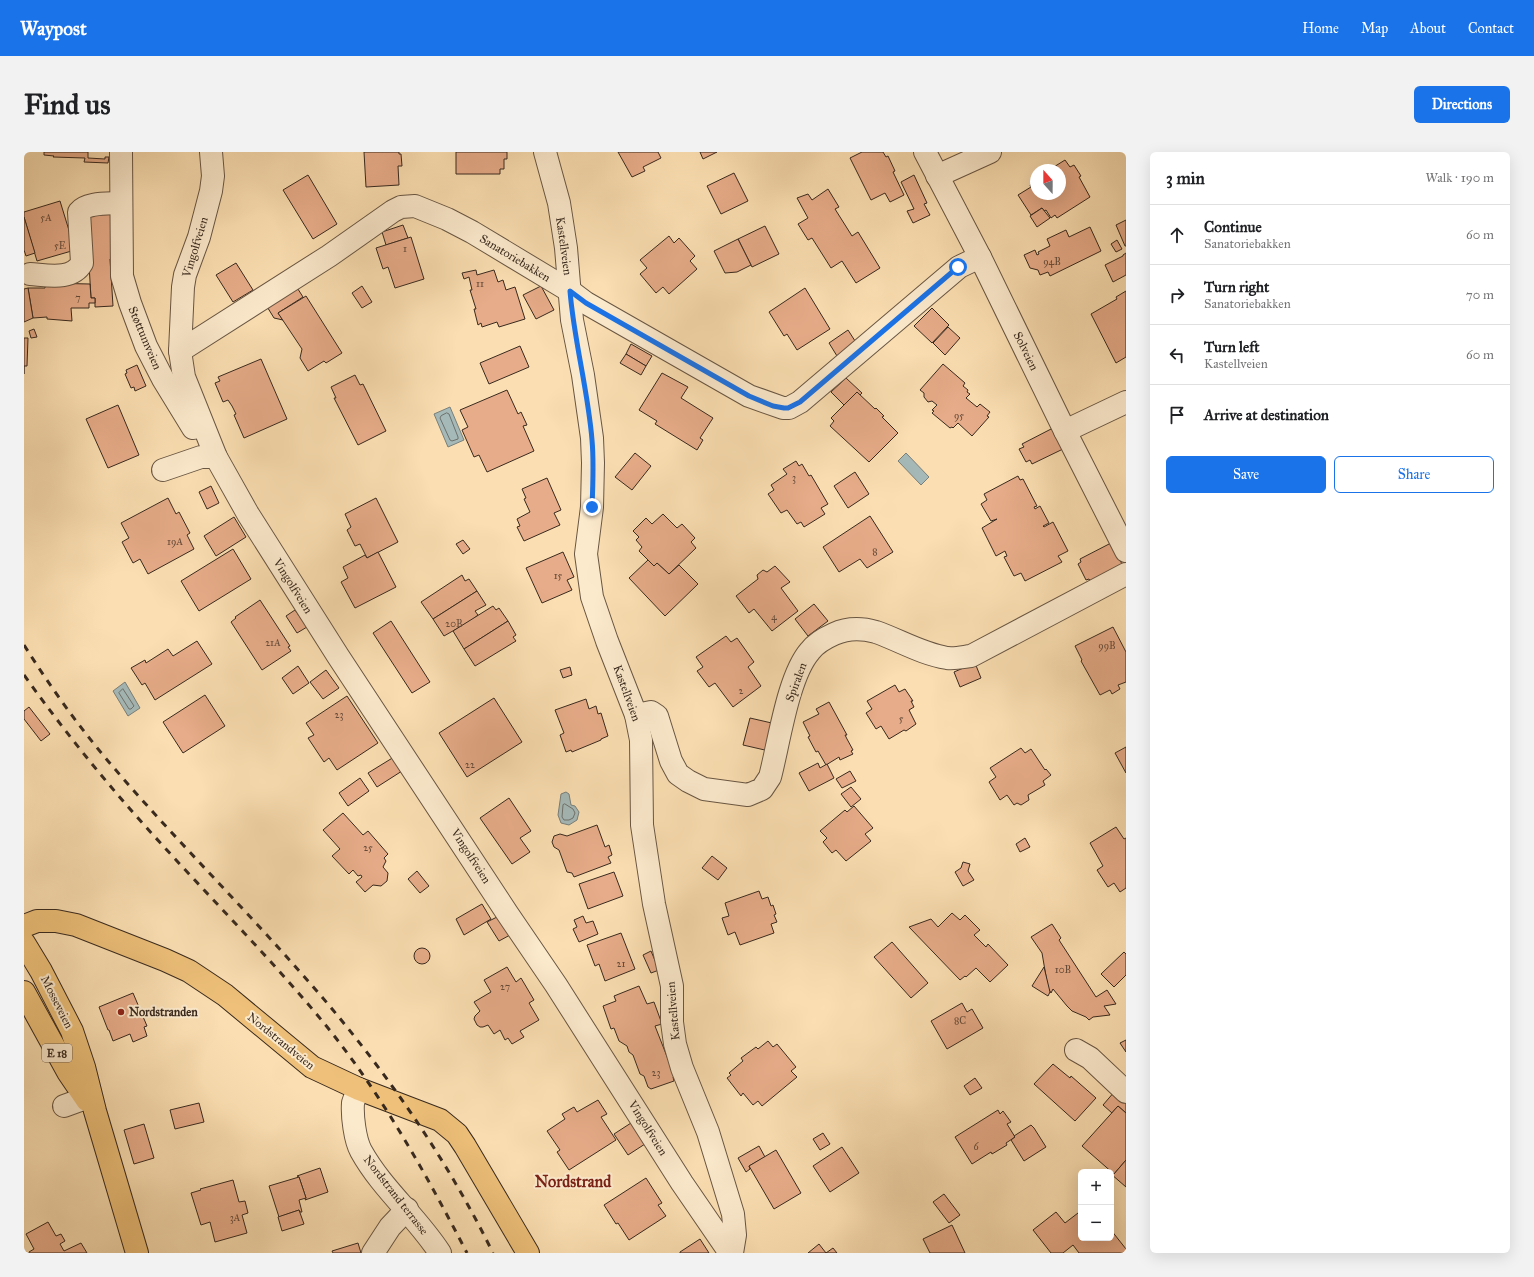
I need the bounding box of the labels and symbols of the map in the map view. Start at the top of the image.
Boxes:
north arrow [1030,164,1066,200]
house number: 5A [40,212,52,224]
street label: Vingolfveien [179,215,212,280]
street label: Kastellveien [553,216,575,277]
street label: Sanatoriebakken [477,231,553,285]
house number: 5E [54,240,66,252]
house number: 1 [403,243,407,255]
house number: 94B [1043,256,1061,268]
route start [949,258,967,276]
house number: 11 [476,278,484,290]
house number: 7 [75,292,81,304]
street label: Støttumveien [125,304,165,372]
street label: Solveien [1011,329,1042,373]
house number: 95 [954,410,964,422]
house number: 3 [792,472,796,484]
route end [583,498,601,516]
house number: 19A [167,536,183,548]
house number: 8 [872,546,878,558]
street label: Vingolfveien [269,555,316,617]
house number: 15 [554,570,563,582]
house number: 4 [771,611,777,623]
house number: 20B [445,618,463,630]
house number: 21A [265,637,281,649]
house number: 99B [1098,640,1116,652]
street label: Spiralen [782,660,810,703]
street label: Kastellveien [610,663,644,724]
house number: 2 [739,685,744,697]
house number: 23 [335,709,343,721]
house number: 5 [899,713,904,725]
house number: 22 [465,759,475,771]
street label: Vingolfveien [447,825,494,887]
house number: 25 [363,842,373,854]
house number: 21 [617,958,625,970]
house number: 10B [1055,964,1071,976]
street label: Mosseveien [38,973,76,1031]
house number: 27 [500,981,510,993]
street label: Kastellveien [663,981,683,1041]
place label: Nordstranden [129,1005,198,1019]
marker: Nordstranden [116,1007,126,1017]
street label: Nordstrandveien [245,1010,318,1073]
house number: 8C [954,1015,966,1027]
road number: E 18 [42,1044,72,1062]
house number: 23 [652,1067,660,1079]
street label: Vingolfveien [624,1097,671,1159]
house number: 6 [973,1141,979,1153]
street label: Nordstrand terrasse [361,1153,431,1237]
district label: Nordstrand [535,1172,612,1191]
house number: 3A [230,1212,241,1224]

